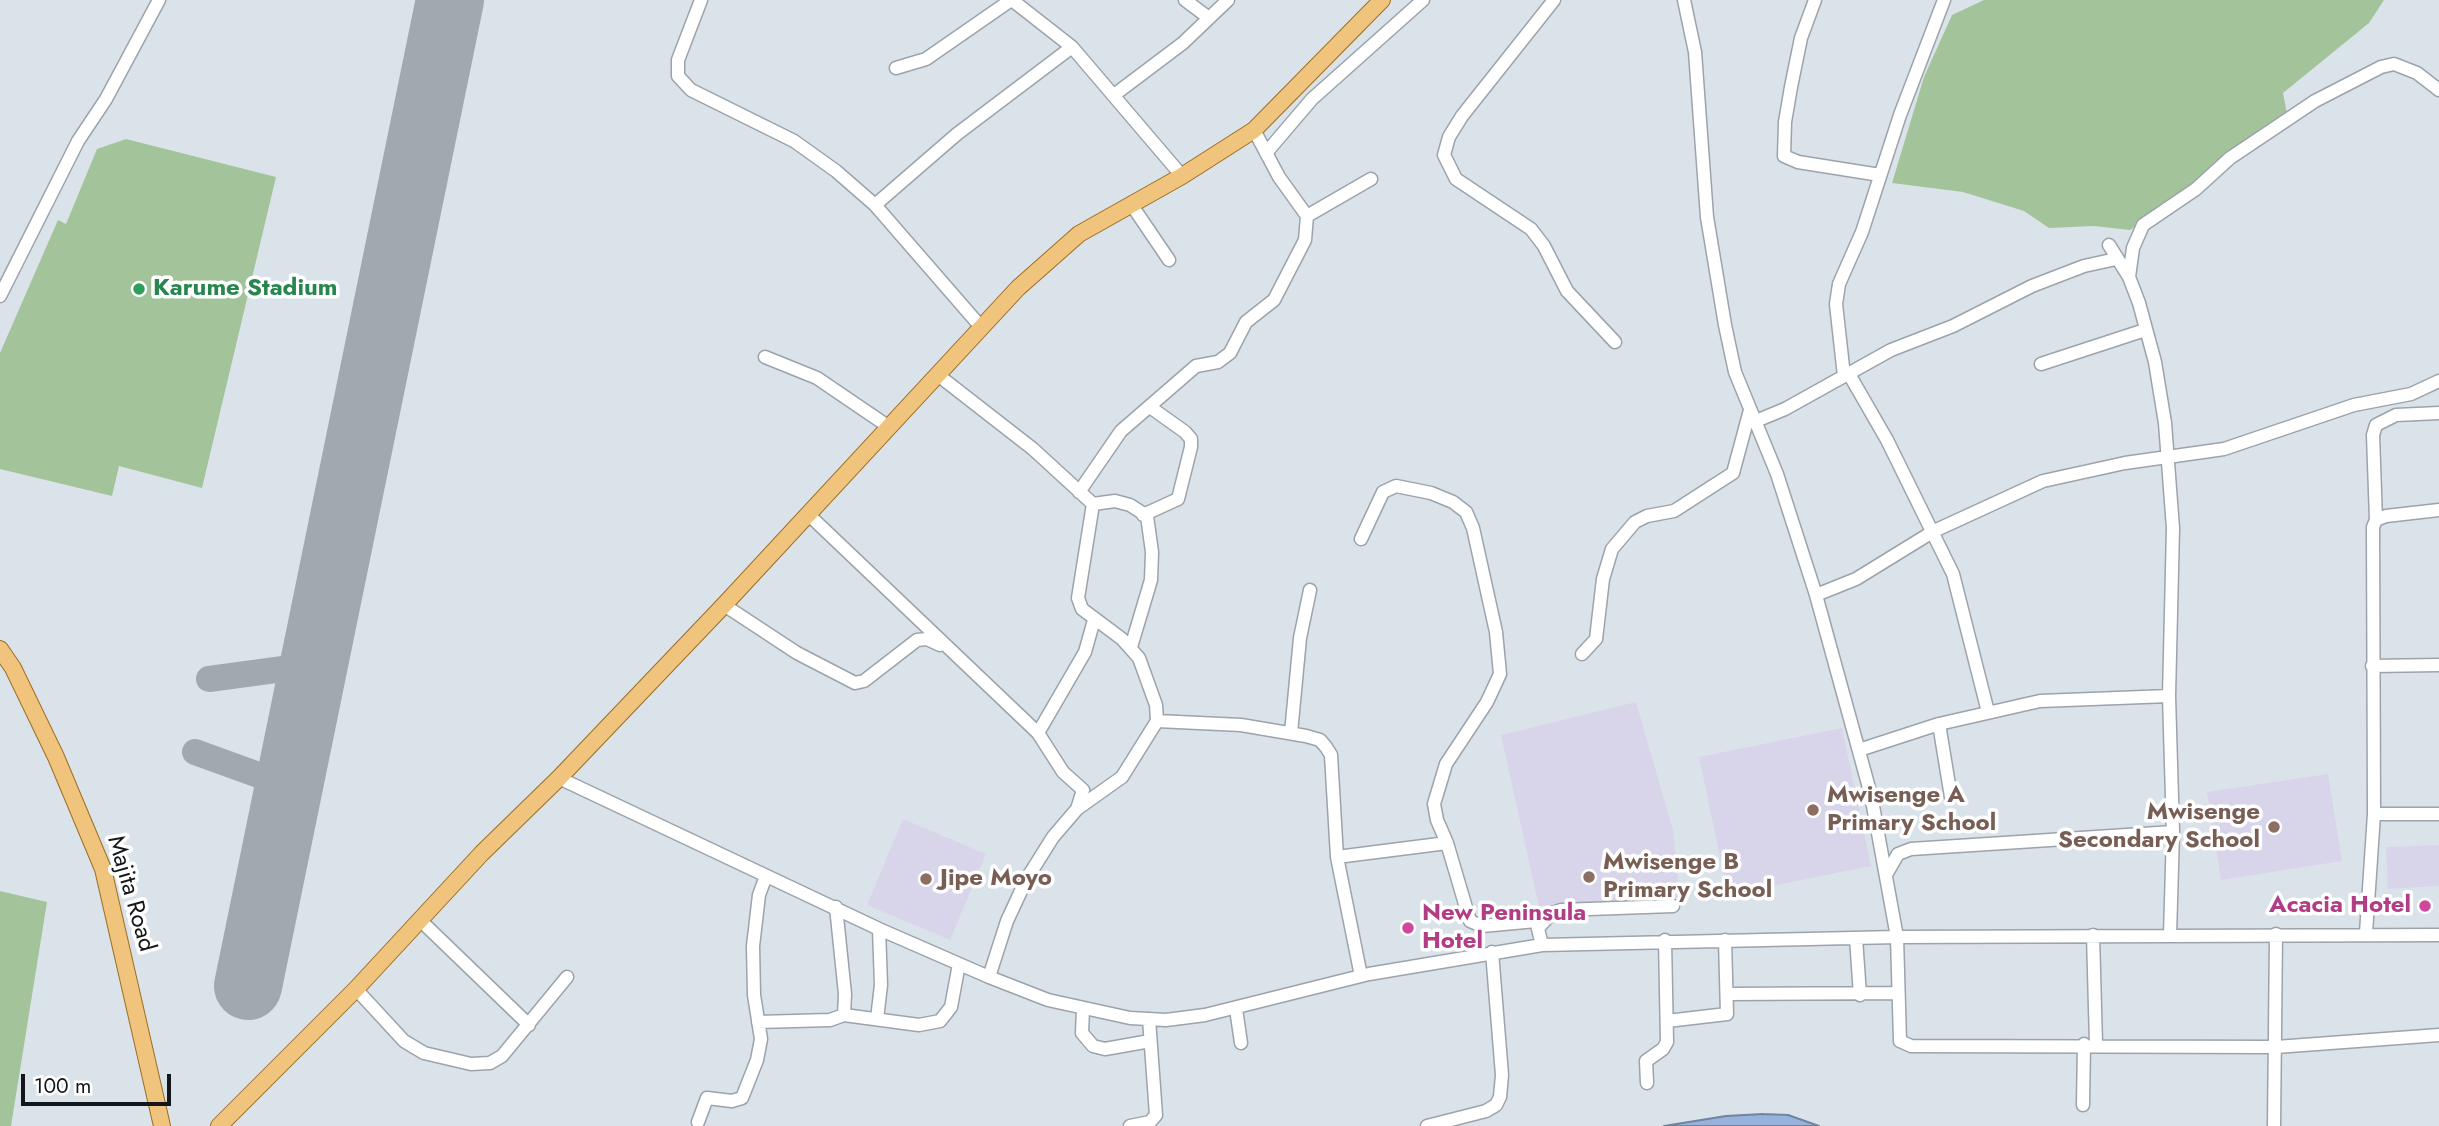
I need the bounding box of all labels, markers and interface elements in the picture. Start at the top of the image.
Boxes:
place label: Karume Stadium [153,275,337,303]
marker: Karume Stadium [131,281,147,297]
place label: Mwisenge A Primary School [1827,782,1996,838]
place label: Mwisenge Secondary School [2058,799,2260,855]
marker: Mwisenge A Primary School [1805,802,1821,818]
marker: Mwisenge Secondary School [2266,819,2282,835]
street label: Majita Road [100,833,160,955]
place label: Mwisenge B Primary School [1603,849,1772,905]
place label: Jipe Moyo [940,865,1052,893]
marker: Mwisenge B Primary School [1581,869,1597,885]
marker: Jipe Moyo [918,871,934,887]
place label: Acacia Hotel [2269,892,2411,920]
marker: Acacia Hotel [2417,898,2433,914]
place label: New Peninsula Hotel [1422,900,1586,956]
marker: New Peninsula Hotel [1400,920,1416,936]
scale bar [24,1060,175,1104]
text: 100 m [34,1071,91,1101]

